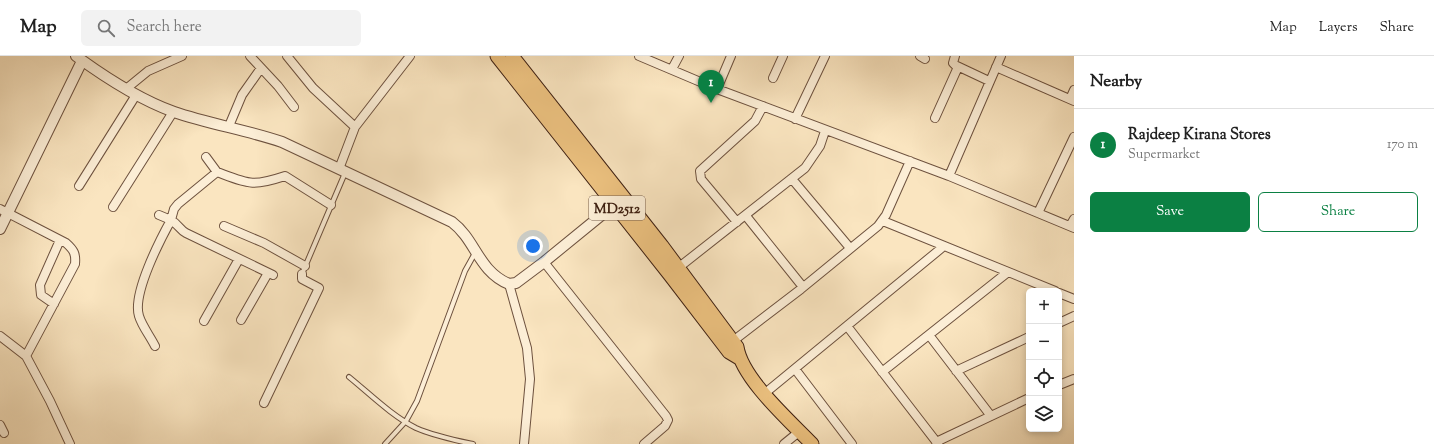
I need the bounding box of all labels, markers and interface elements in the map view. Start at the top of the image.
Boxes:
search box [81,10,361,46]
text: Map [20,14,57,41]
icon: search [95,17,117,39]
text: Search here [127,17,202,38]
text: Map [1270,18,1297,38]
text: Layers [1319,18,1357,38]
text: Share [1379,18,1414,38]
pin: 1 [698,70,724,103]
text: Nearby [1090,70,1142,94]
text: Rajdeep Kirana Stores [1128,125,1271,146]
text: 1 [1101,136,1105,154]
text: 170 m [1387,136,1418,154]
text: Supermarket [1128,146,1200,164]
button: Save [1090,192,1250,232]
button: Share [1258,192,1418,232]
road number: MD2512 [589,196,645,220]
your location [523,236,543,256]
map controls [1026,288,1062,432]
button: + [1026,288,1062,324]
button: − [1026,324,1062,360]
button: locate [1026,360,1062,396]
button: layers [1026,396,1062,432]

